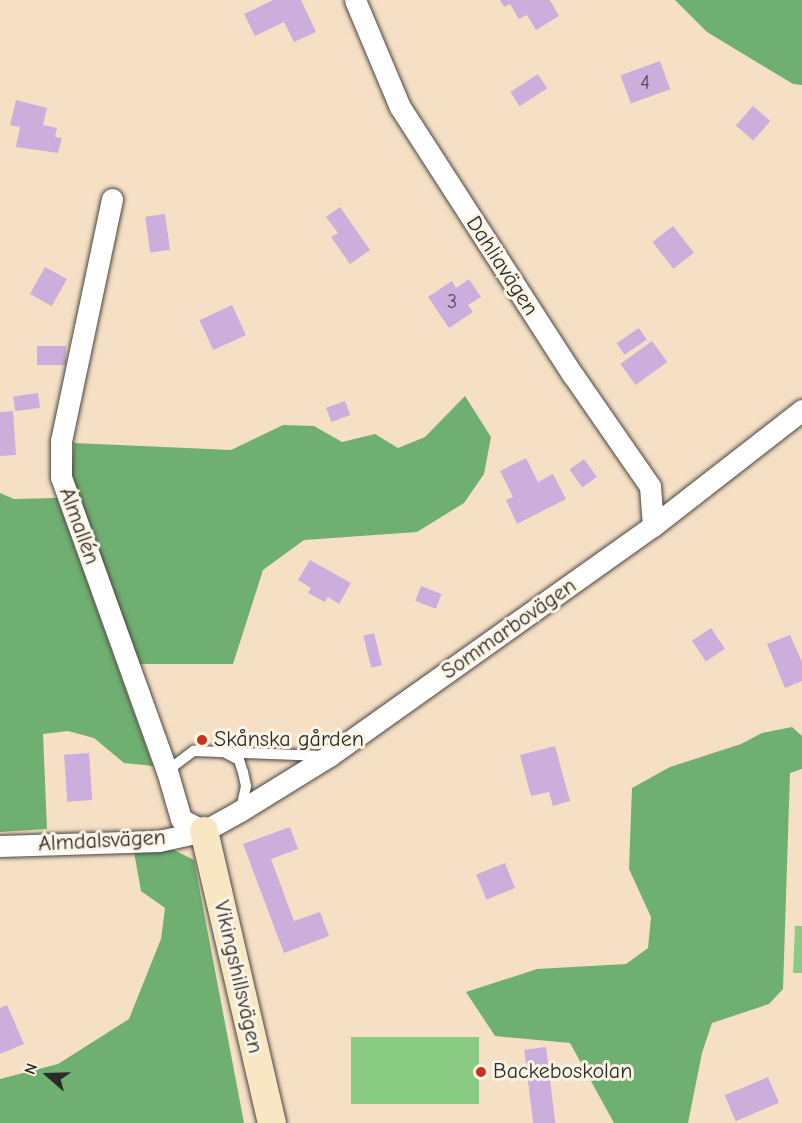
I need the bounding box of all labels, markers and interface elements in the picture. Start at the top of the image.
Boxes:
house number: 4 [640,70,650,94]
street label: Dahliavägen [460,211,544,321]
house number: 3 [447,289,457,313]
street label: Almallén [53,484,105,568]
street label: Sommarbovägen [437,573,581,685]
place label: Skånska gården [214,727,364,753]
marker: Skånska gården [195,733,209,747]
street label: Almdalsvägen [38,824,166,858]
street label: Vikingshillsvägen [208,898,268,1056]
north arrow [18,1045,78,1105]
place label: Backeboskolan [493,1059,632,1085]
text: N [21,1061,41,1077]
marker: Backeboskolan [474,1065,488,1079]

